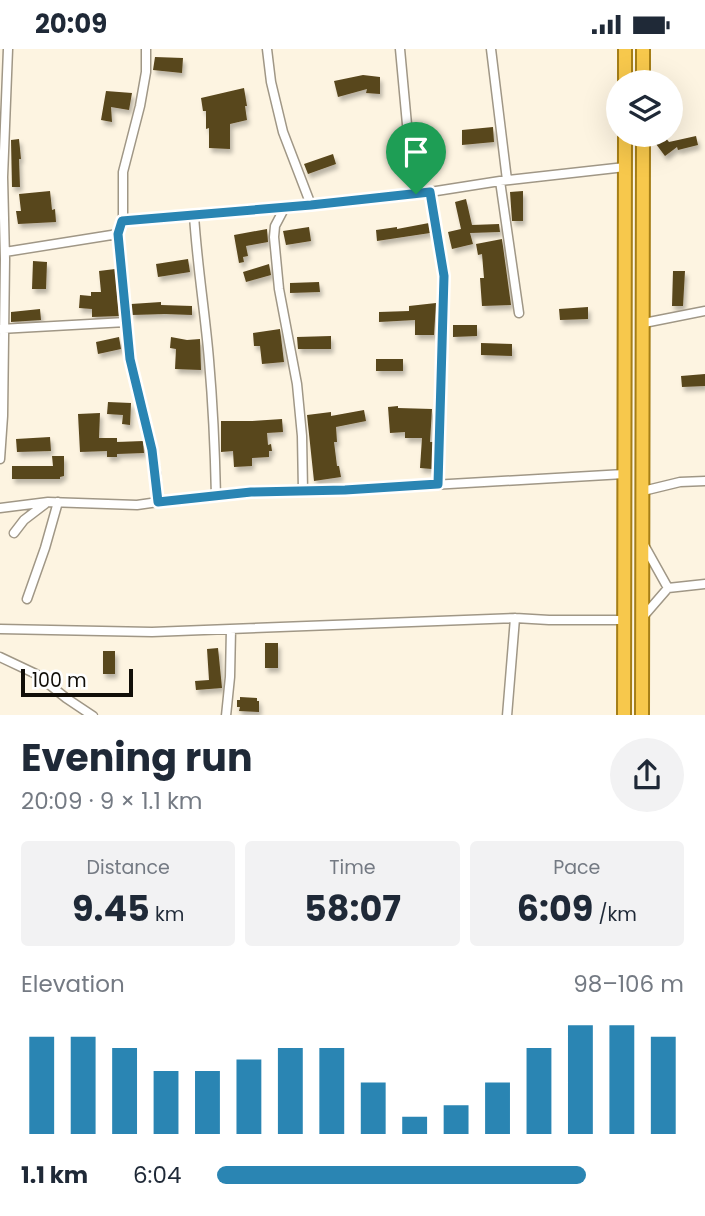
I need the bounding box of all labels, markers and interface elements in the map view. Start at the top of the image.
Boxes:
text: 20:09 [35,6,107,42]
map controls [606,70,683,147]
button: layers [606,70,683,147]
pin [386,122,446,194]
icon: arrive [397,133,435,171]
scale bar [21,667,133,698]
text: 100 m [32,667,87,694]
text: Evening run [21,731,253,784]
button: share [610,738,684,812]
text: 20:09 · 9 × 1.1 km [21,785,202,817]
text: Distance [87,854,170,881]
text: Time [329,854,376,881]
text: Pace [553,854,600,881]
text: 9.45 [72,884,150,933]
text: 58:07 [304,884,401,933]
text: 6:09 [517,884,593,933]
text: km [150,901,184,928]
text: /km [593,901,637,928]
text: Elevation [21,968,125,1000]
text: 98–106 m [573,968,684,1000]
text: 1.1 km [21,1159,88,1191]
text: 6:04 [133,1159,181,1191]

